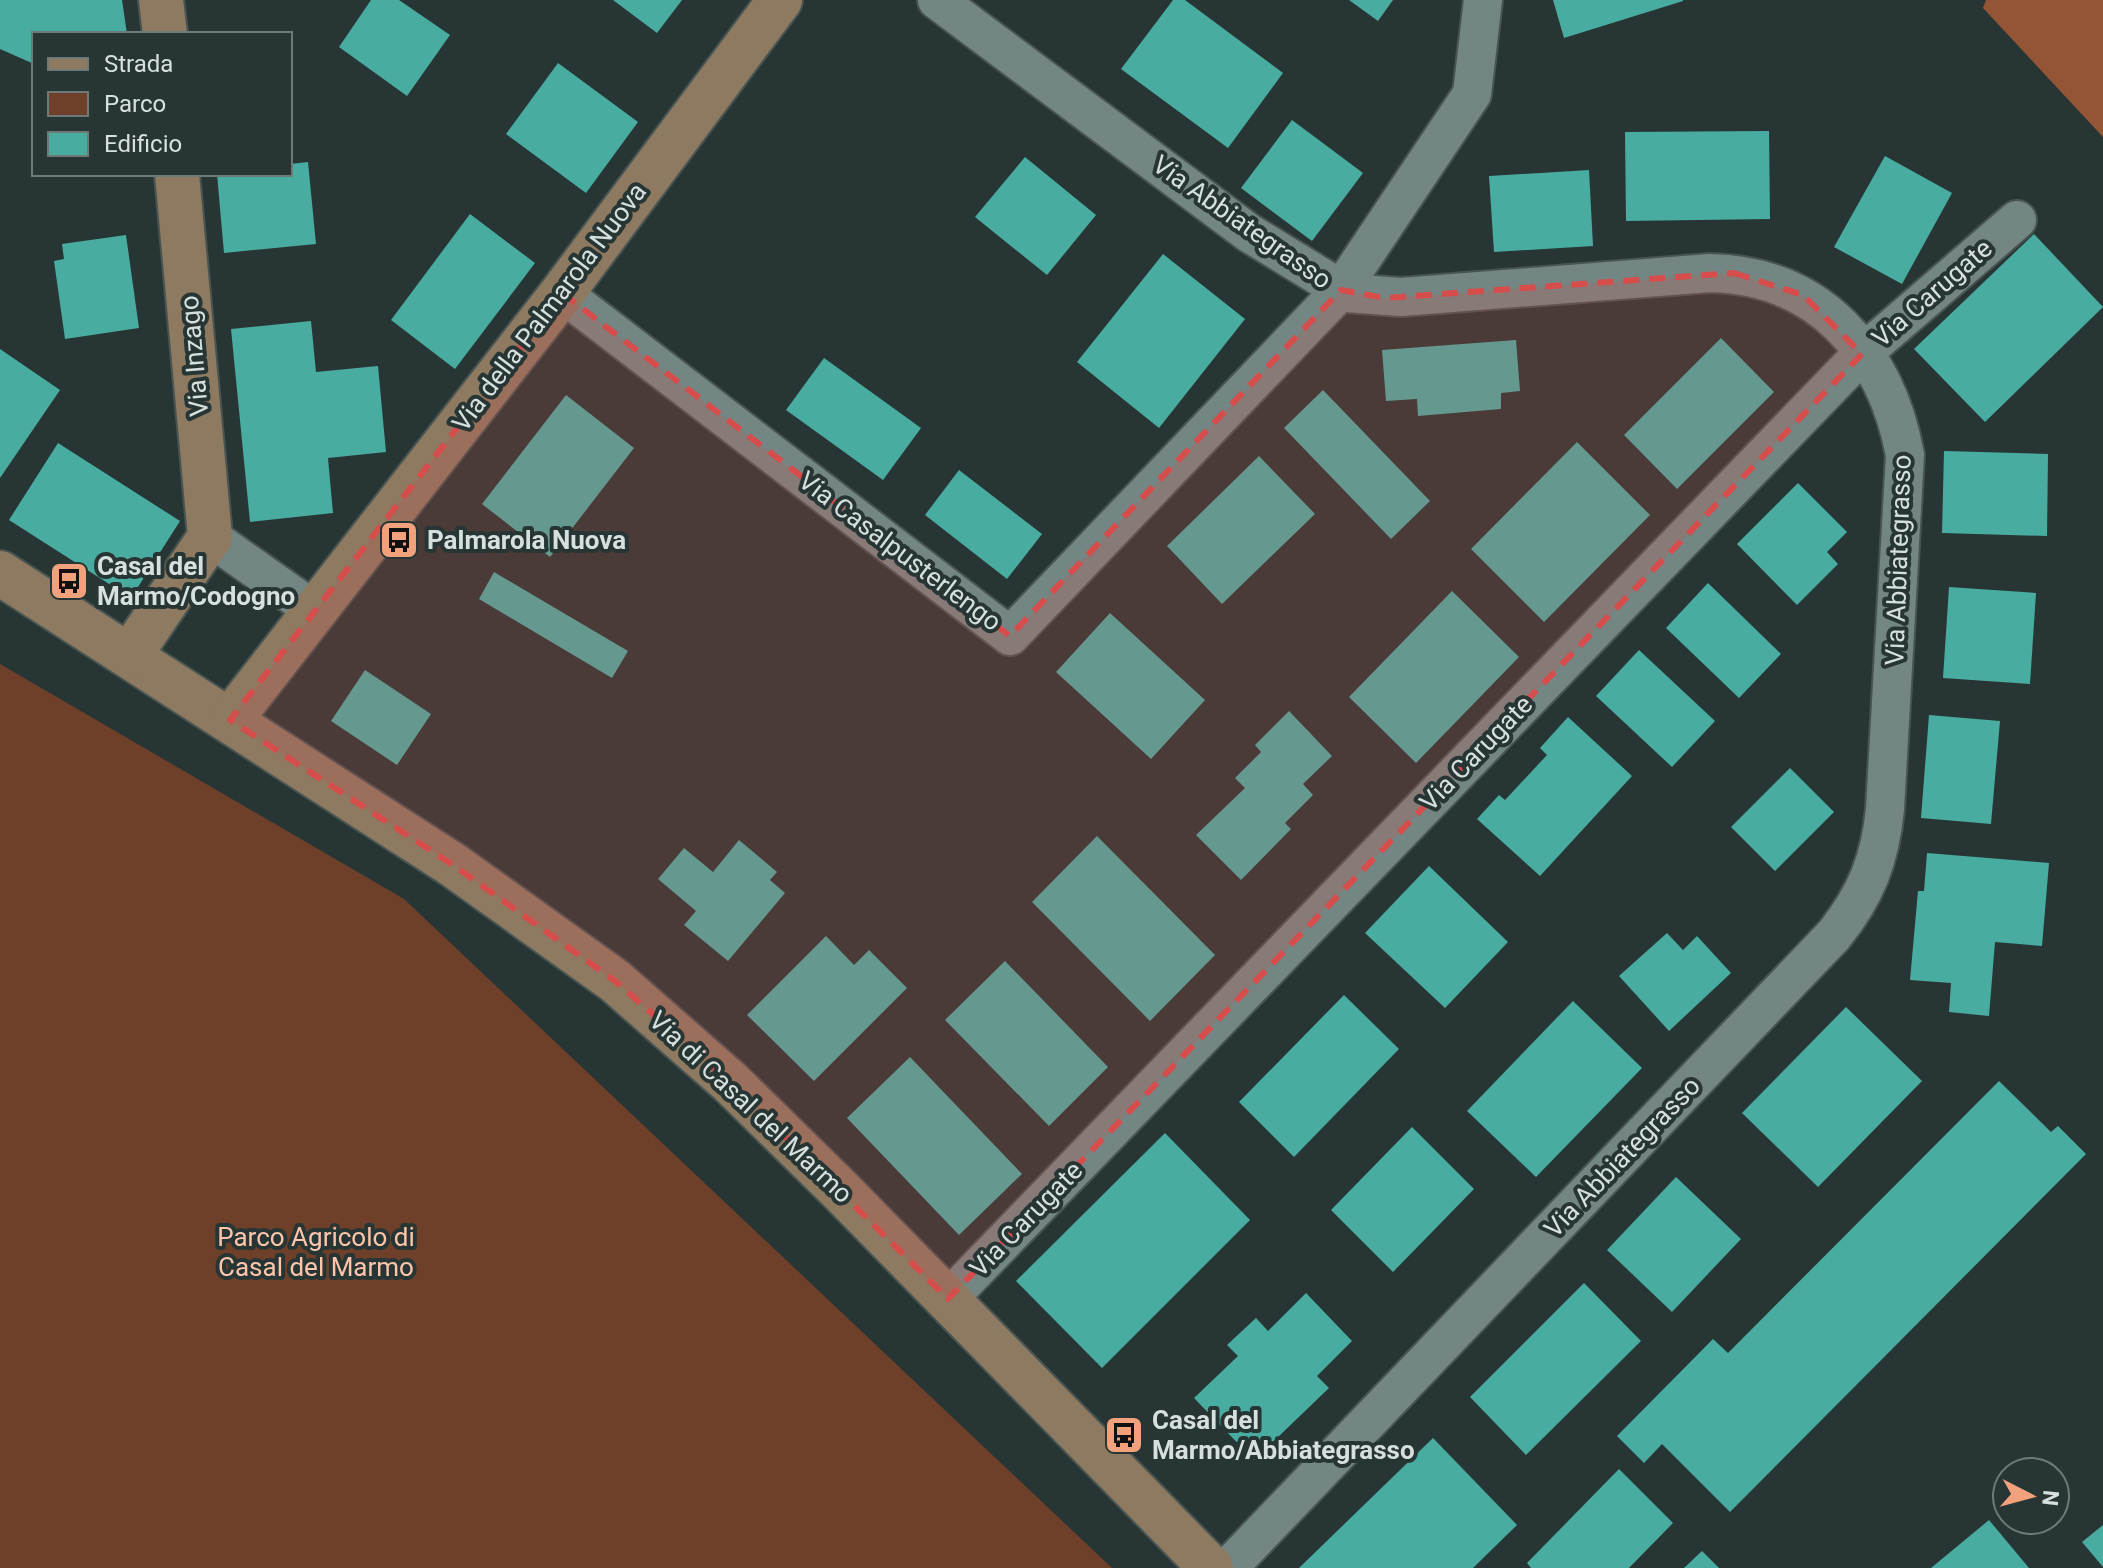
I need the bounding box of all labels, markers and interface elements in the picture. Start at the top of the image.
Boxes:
legend [32,32,292,176]
text: Strada [104,50,173,78]
text: Parco [104,90,166,118]
text: Edificio [104,130,182,158]
street label: Via Abbiategrasso [1147,149,1337,295]
street label: Via della Palmarola Nuova [446,177,652,437]
street label: Via Carugate [1866,233,1998,353]
street label: Via Inzago [174,294,214,418]
street label: Via Abbiategrasso [1879,454,1917,666]
street label: Via Casalpusterlengo [793,465,1007,637]
bus stop icon: Palmarola Nuova [378,519,420,561]
place label: Palmarola Nuova [427,525,626,555]
place label: Casal del Marmo/Codogno [97,551,295,611]
bus stop icon: Casal del Marmo/Codogno [48,560,90,602]
street label: Via Carugate [1414,689,1538,817]
street label: Via di Casal del Marmo [643,1005,859,1209]
street label: Via Abbiategrasso [1538,1071,1706,1243]
street label: Via Carugate [964,1155,1088,1283]
park label: Parco Agricolo di Casal del Marmo [217,1222,415,1282]
place label: Casal del Marmo/Abbiategrasso [1152,1405,1415,1465]
bus stop icon: Casal del Marmo/Abbiategrasso [1103,1414,1145,1456]
north arrow [1991,1456,2071,1536]
text: N [2037,1489,2064,1507]

